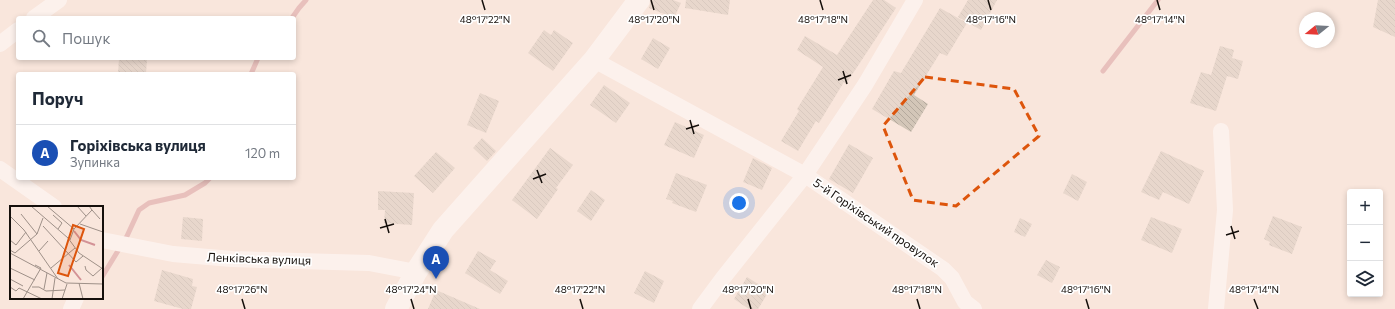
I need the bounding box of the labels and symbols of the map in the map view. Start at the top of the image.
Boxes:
north arrow [1299,12,1335,48]
text: 48°17'22"N [460,13,510,25]
text: 48°17'20"N [628,13,680,25]
text: 48°17'18"N [798,13,848,25]
text: 48°17'16"N [966,13,1016,25]
text: 48°17'14"N [1135,13,1185,25]
street label: 5-й Горіхівський провулок [811,175,942,270]
your location [729,193,749,213]
inset map [10,206,103,299]
pin: A [423,246,449,279]
street label: Ленківська вулиця [207,249,311,267]
text: 48°17'26"N [216,283,268,295]
text: 48°17'24"N [386,283,436,295]
text: 48°17'22"N [555,283,605,295]
text: 48°17'20"N [722,283,774,295]
text: 48°17'18"N [892,283,942,295]
text: 48°17'16"N [1061,283,1111,295]
text: 48°17'14"N [1229,283,1279,295]

